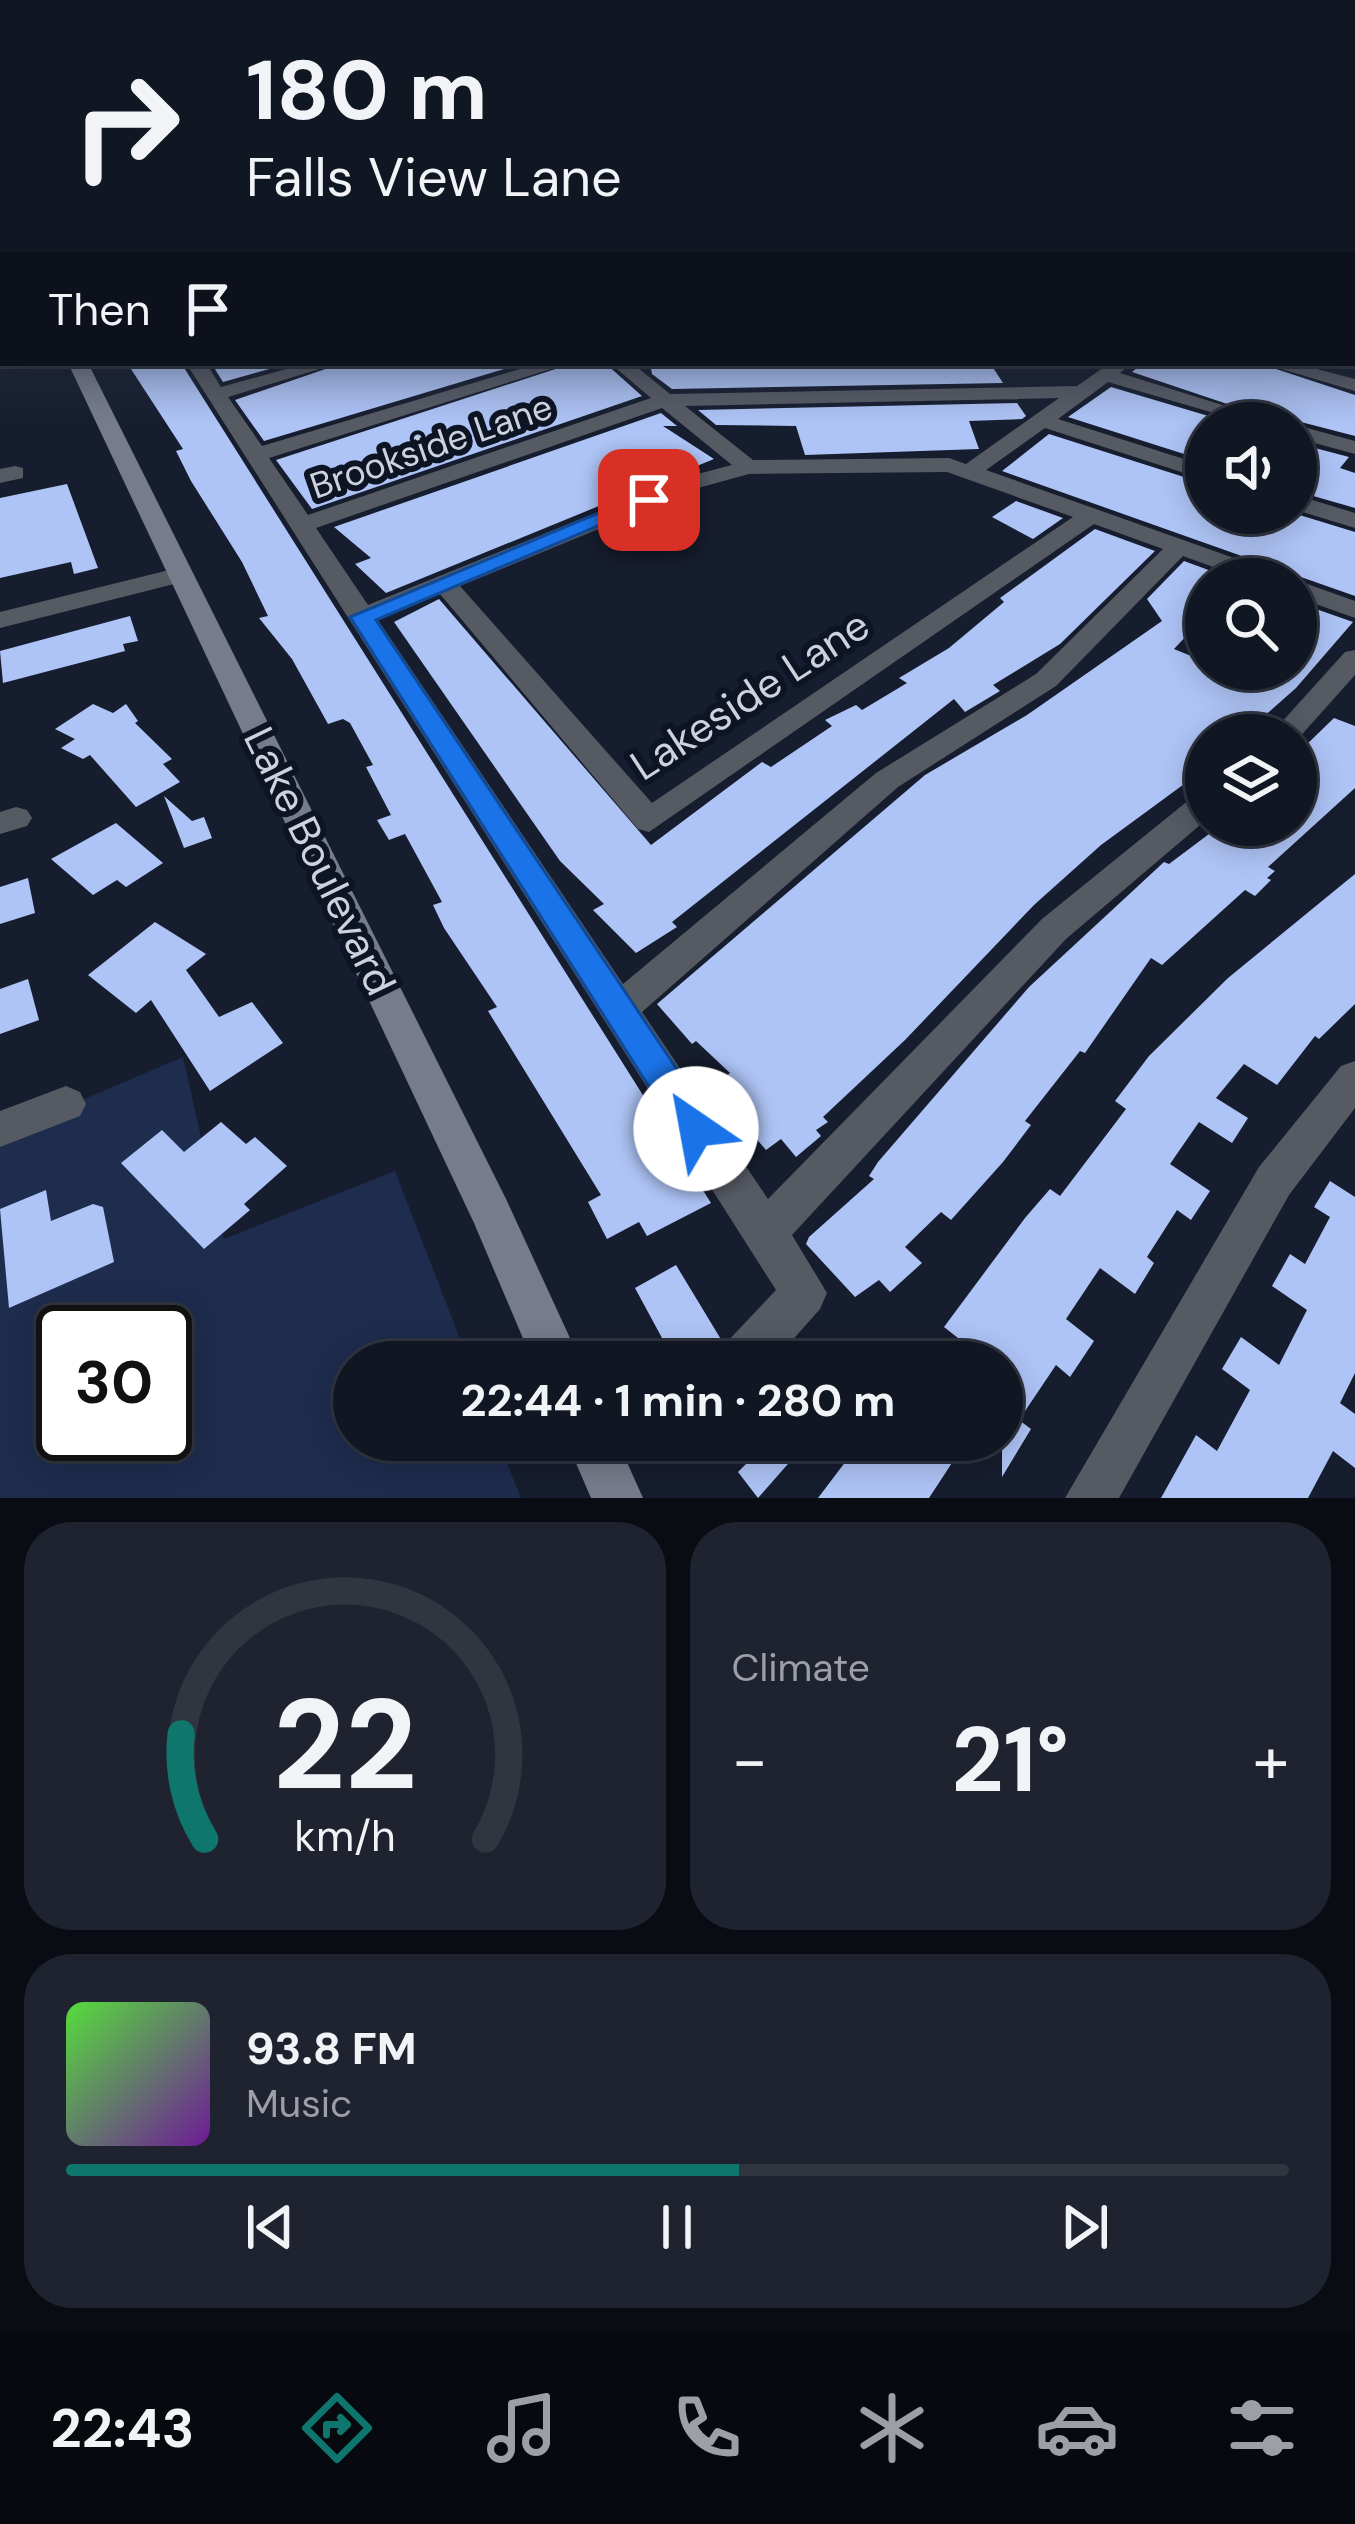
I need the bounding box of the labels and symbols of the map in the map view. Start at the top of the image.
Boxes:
street label: Brookside Lane [304,383,558,509]
pin [598,449,700,551]
street label: Lakeside Lane [620,597,880,793]
street label: Lake Boulevard [231,718,409,1004]
position arrow [633,1066,759,1192]
speed limit sign: 30 [36,1305,192,1461]

